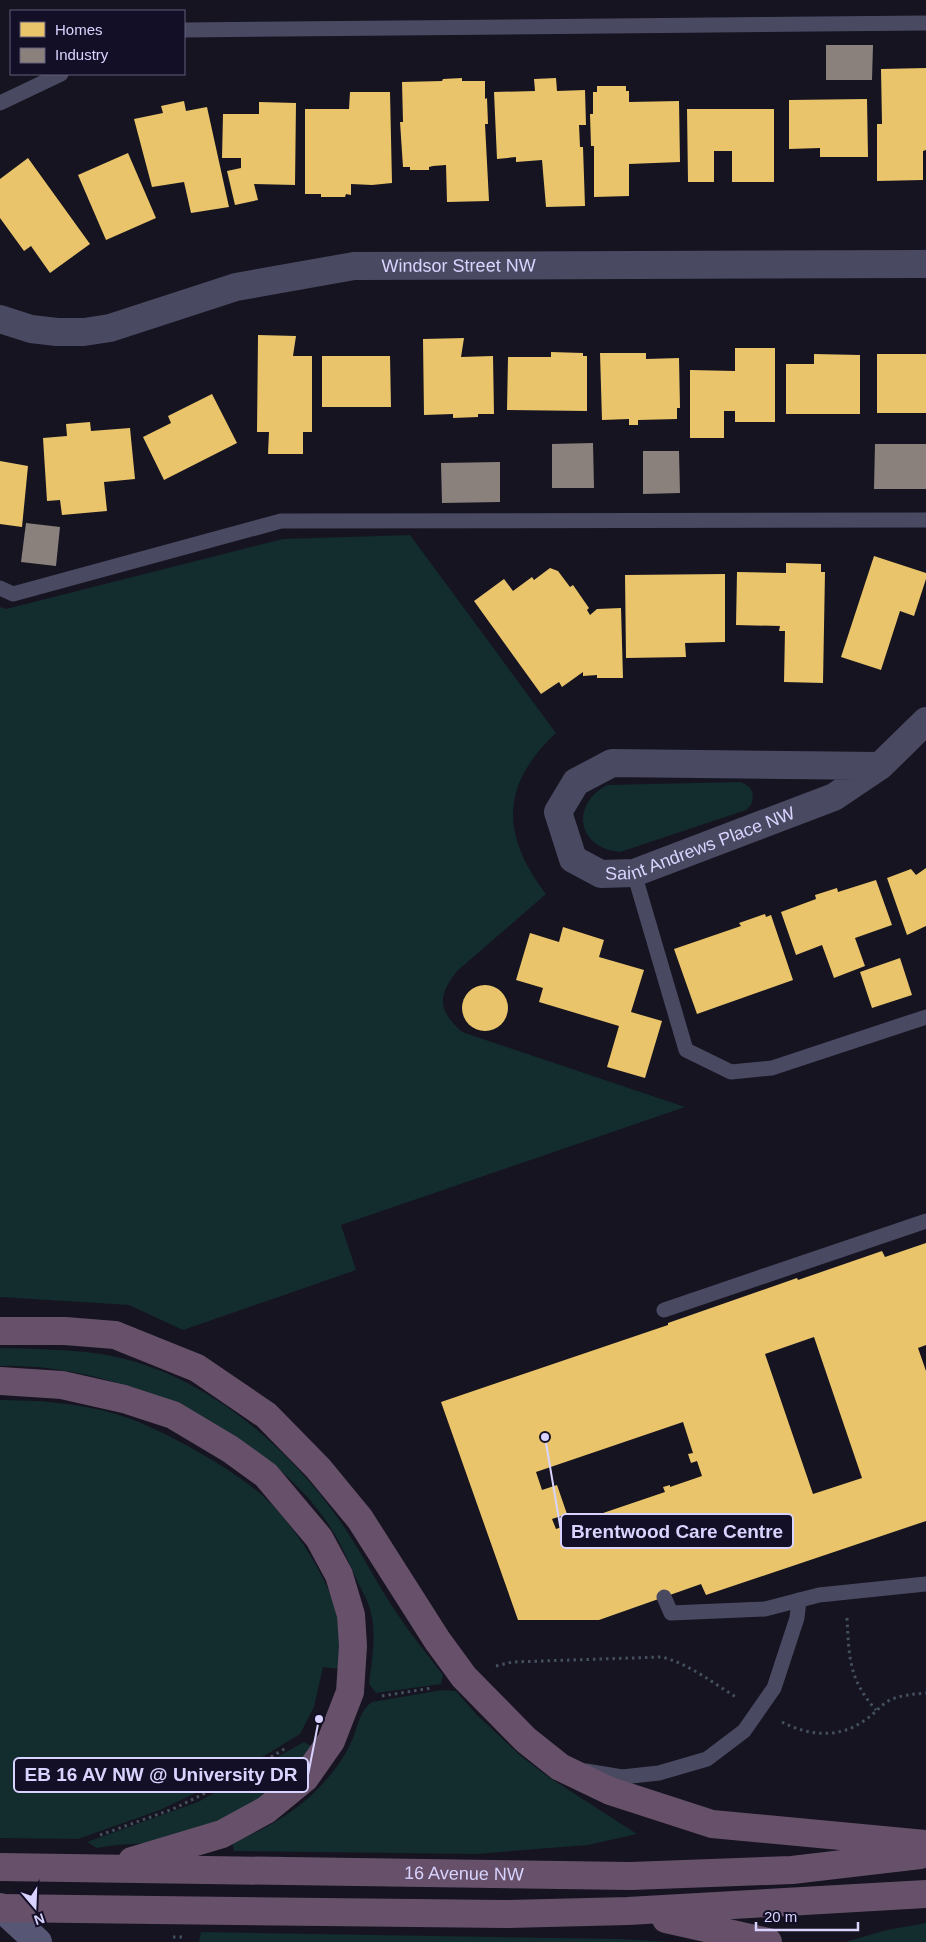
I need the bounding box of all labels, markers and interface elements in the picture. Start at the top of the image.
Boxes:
legend [10,10,185,75]
text: Homes [55,21,103,38]
text: Industry [55,46,109,63]
street label: Windsor Street NW [381,255,536,276]
street label: Saint Andrews Place NW [605,803,798,884]
callout: Brentwood Care Centre [561,1514,793,1548]
text: Brentwood Care Centre [571,1521,783,1542]
callout: EB 16 AV NW @ University DR [14,1758,308,1792]
text: EB 16 AV NW @ University DR [25,1764,298,1785]
street label: 16 Avenue NW [404,1863,524,1884]
north arrow [10,1882,60,1932]
scale bar [756,1900,858,1932]
text: 20 m [764,1908,797,1925]
text: N [32,1910,47,1929]

